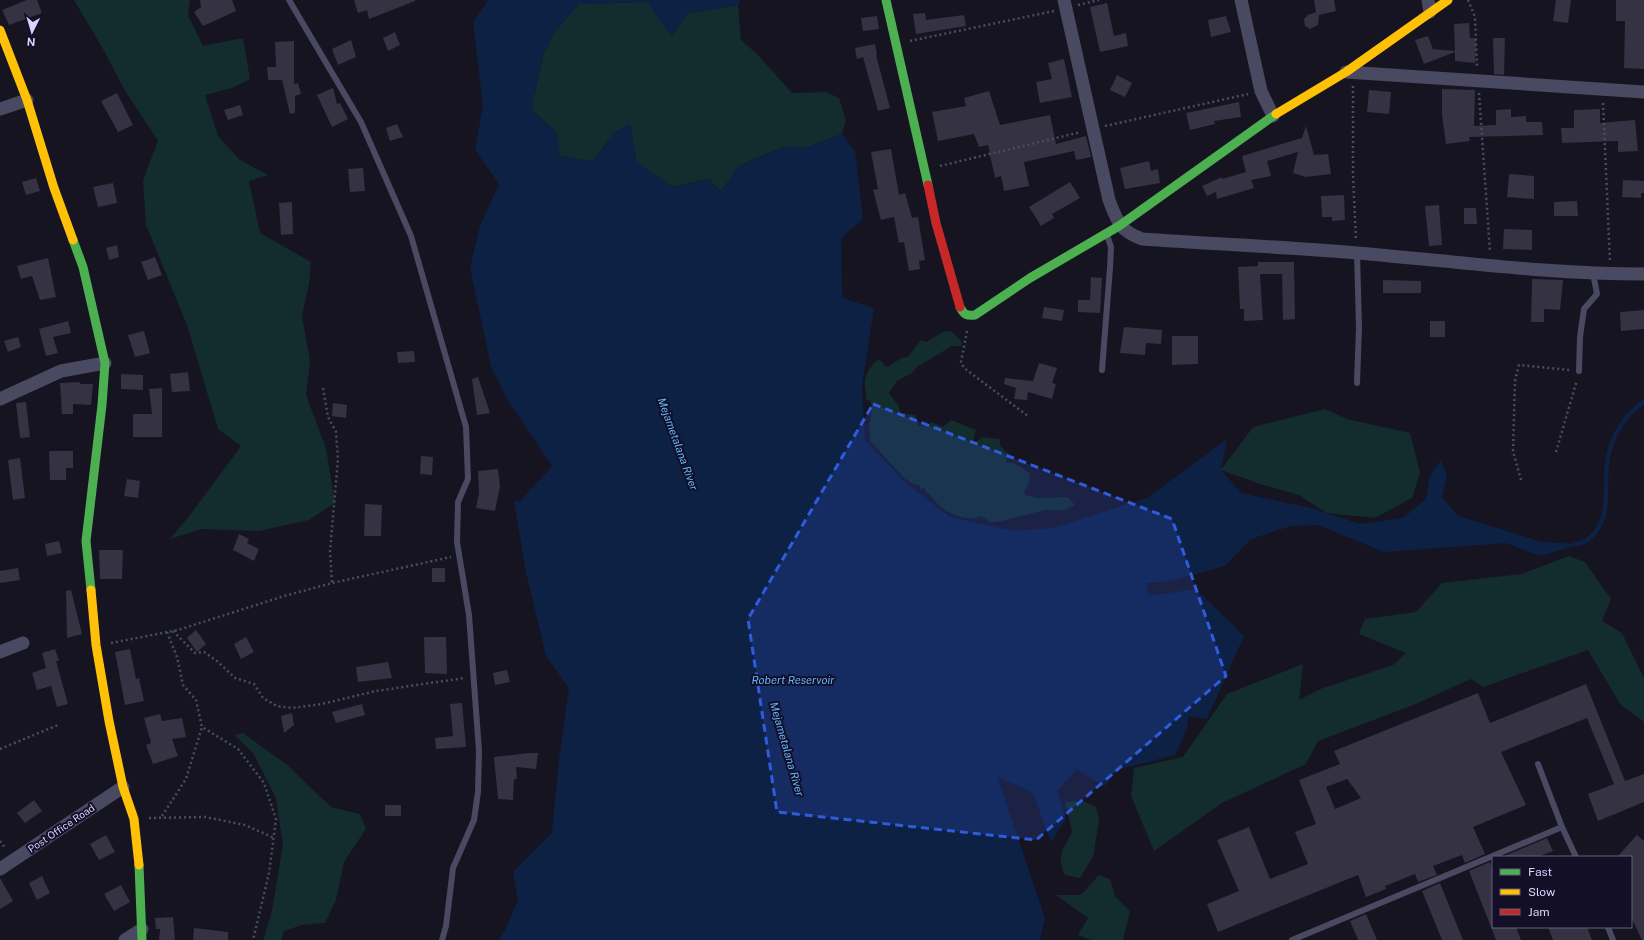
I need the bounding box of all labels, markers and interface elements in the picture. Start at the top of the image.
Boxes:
north arrow [12,12,52,52]
text: N [26,36,36,48]
water label: Mejametalana River [656,396,701,493]
water label: Robert Reservoir [752,674,835,686]
water label: Mejametalana River [768,700,806,798]
street label: Post Office Road [25,801,97,855]
legend [1492,856,1632,928]
text: Fast [1528,865,1553,879]
text: Slow [1528,885,1556,899]
text: Jam [1528,905,1550,919]

